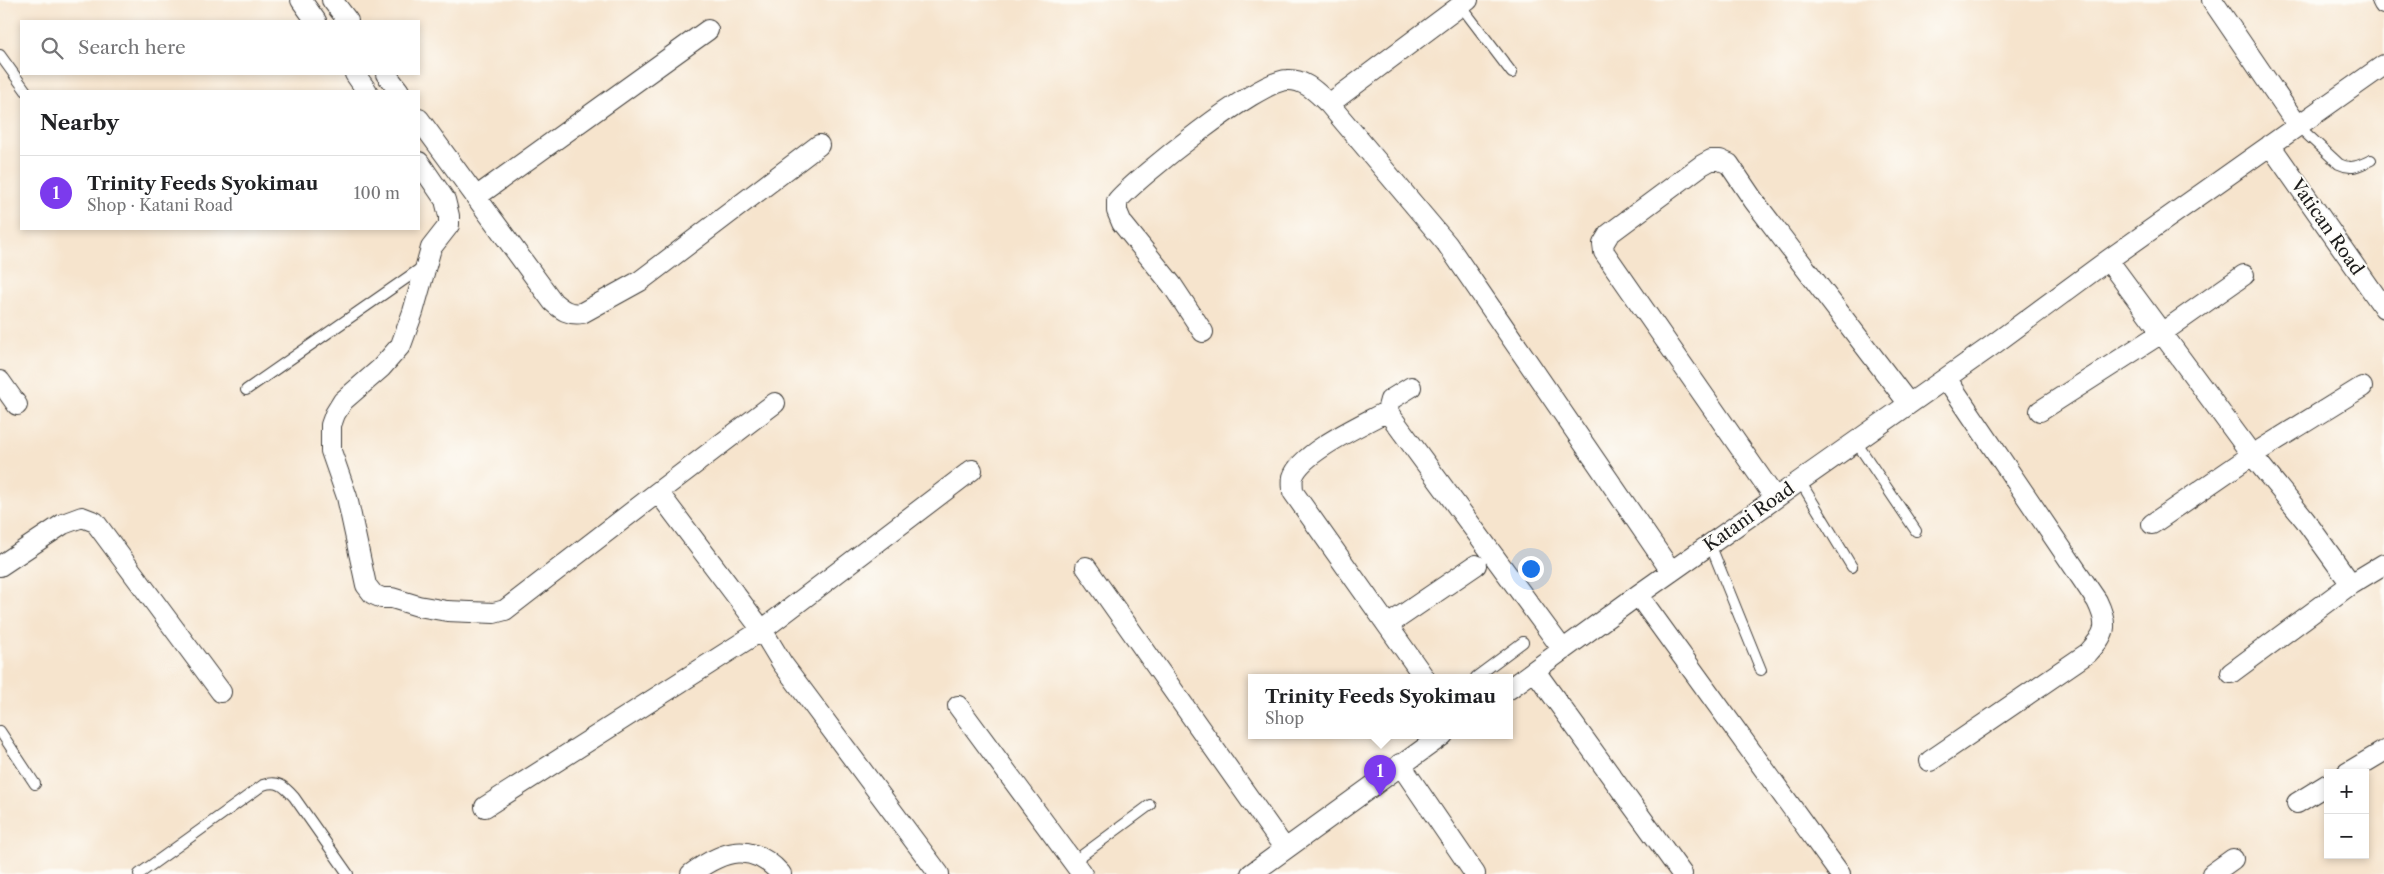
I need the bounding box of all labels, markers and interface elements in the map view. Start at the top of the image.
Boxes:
search box [20,20,420,75]
icon: search [38,34,66,62]
text: Search here [78,36,186,59]
text: Nearby [40,110,119,135]
text: Trinity Feeds Syokimau [87,172,318,195]
street label: Vatican Road [2285,174,2368,279]
text: 1 [52,183,60,203]
text: 100 m [354,183,400,203]
text: Shop · Katani Road [87,195,233,215]
street label: Katani Road [1700,478,1799,556]
your location [1518,556,1544,582]
popup [1248,674,1513,739]
text: Trinity Feeds Syokimau [1265,685,1496,708]
text: Shop [1265,708,1304,728]
pin: 1 [1364,755,1396,796]
map controls [2324,769,2369,859]
button: + [2324,769,2369,814]
button: − [2324,814,2369,859]

